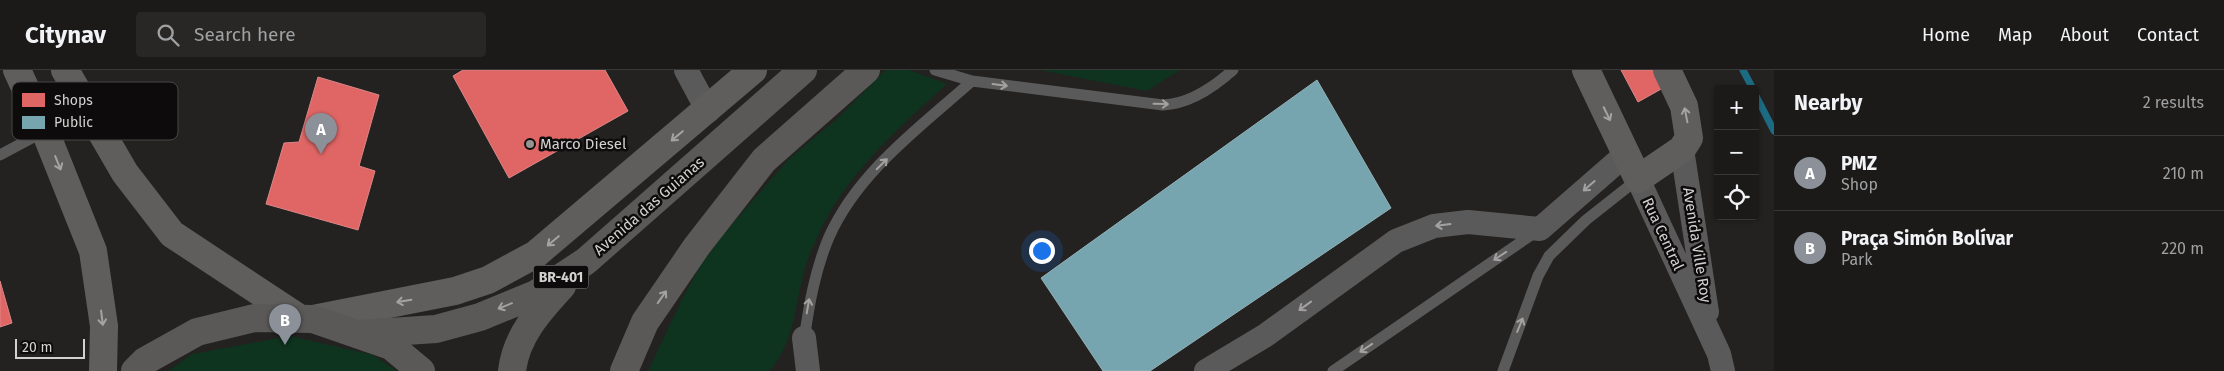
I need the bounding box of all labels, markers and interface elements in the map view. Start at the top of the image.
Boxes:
search box [136,12,486,57]
text: Citynav [25,21,106,49]
icon: search [154,21,182,49]
text: Search here [194,23,296,46]
text: Home [1922,24,1970,46]
text: Map [1998,24,2032,46]
text: About [2060,24,2109,46]
text: Contact [2137,24,2199,46]
one-way arrow [991,80,1007,90]
legend [12,82,178,140]
map controls [1714,85,1759,220]
button: + [1714,85,1759,130]
text: Nearby [1794,90,1862,116]
text: Shops [54,92,93,109]
text: 2 results [2143,93,2204,112]
one-way arrow [1153,100,1169,109]
one-way arrow [1603,106,1612,121]
one-way arrow [1680,107,1690,123]
pin: A [305,113,337,154]
text: Public [54,114,93,131]
button: − [1714,130,1759,175]
one-way arrow [671,131,684,142]
place label: Marco Diesel [540,135,627,153]
marker: Marco Diesel [524,138,536,150]
text: PMZ [1841,152,1877,175]
street label: Avenida das Guianas [590,153,708,259]
one-way arrow [54,155,63,170]
one-way arrow [875,158,888,170]
text: A [1805,164,1815,183]
text: 210 m [2163,164,2204,183]
button: locate [1714,175,1759,220]
text: Shop [1841,175,1878,194]
one-way arrow [1583,180,1596,192]
street label: Avenida Ville Roy [1679,186,1715,305]
street label: Rua Central [1638,195,1688,274]
one-way arrow [1436,220,1452,230]
text: Praça Simón Bolívar [1841,227,2013,250]
one-way arrow [546,235,559,246]
your location [1029,238,1055,264]
text: B [1805,239,1815,258]
text: 220 m [2161,239,2204,258]
text: Park [1841,250,1873,269]
one-way arrow [1493,251,1507,261]
road number: BR-401 [534,266,588,288]
one-way arrow [657,290,667,304]
one-way arrow [396,297,412,307]
one-way arrow [804,298,814,314]
one-way arrow [1298,301,1312,311]
one-way arrow [498,302,513,312]
pin: B [269,304,301,345]
one-way arrow [98,309,108,325]
one-way arrow [1517,318,1526,333]
scale bar [15,336,85,359]
text: 20 m [22,339,52,356]
one-way arrow [1359,343,1373,353]

